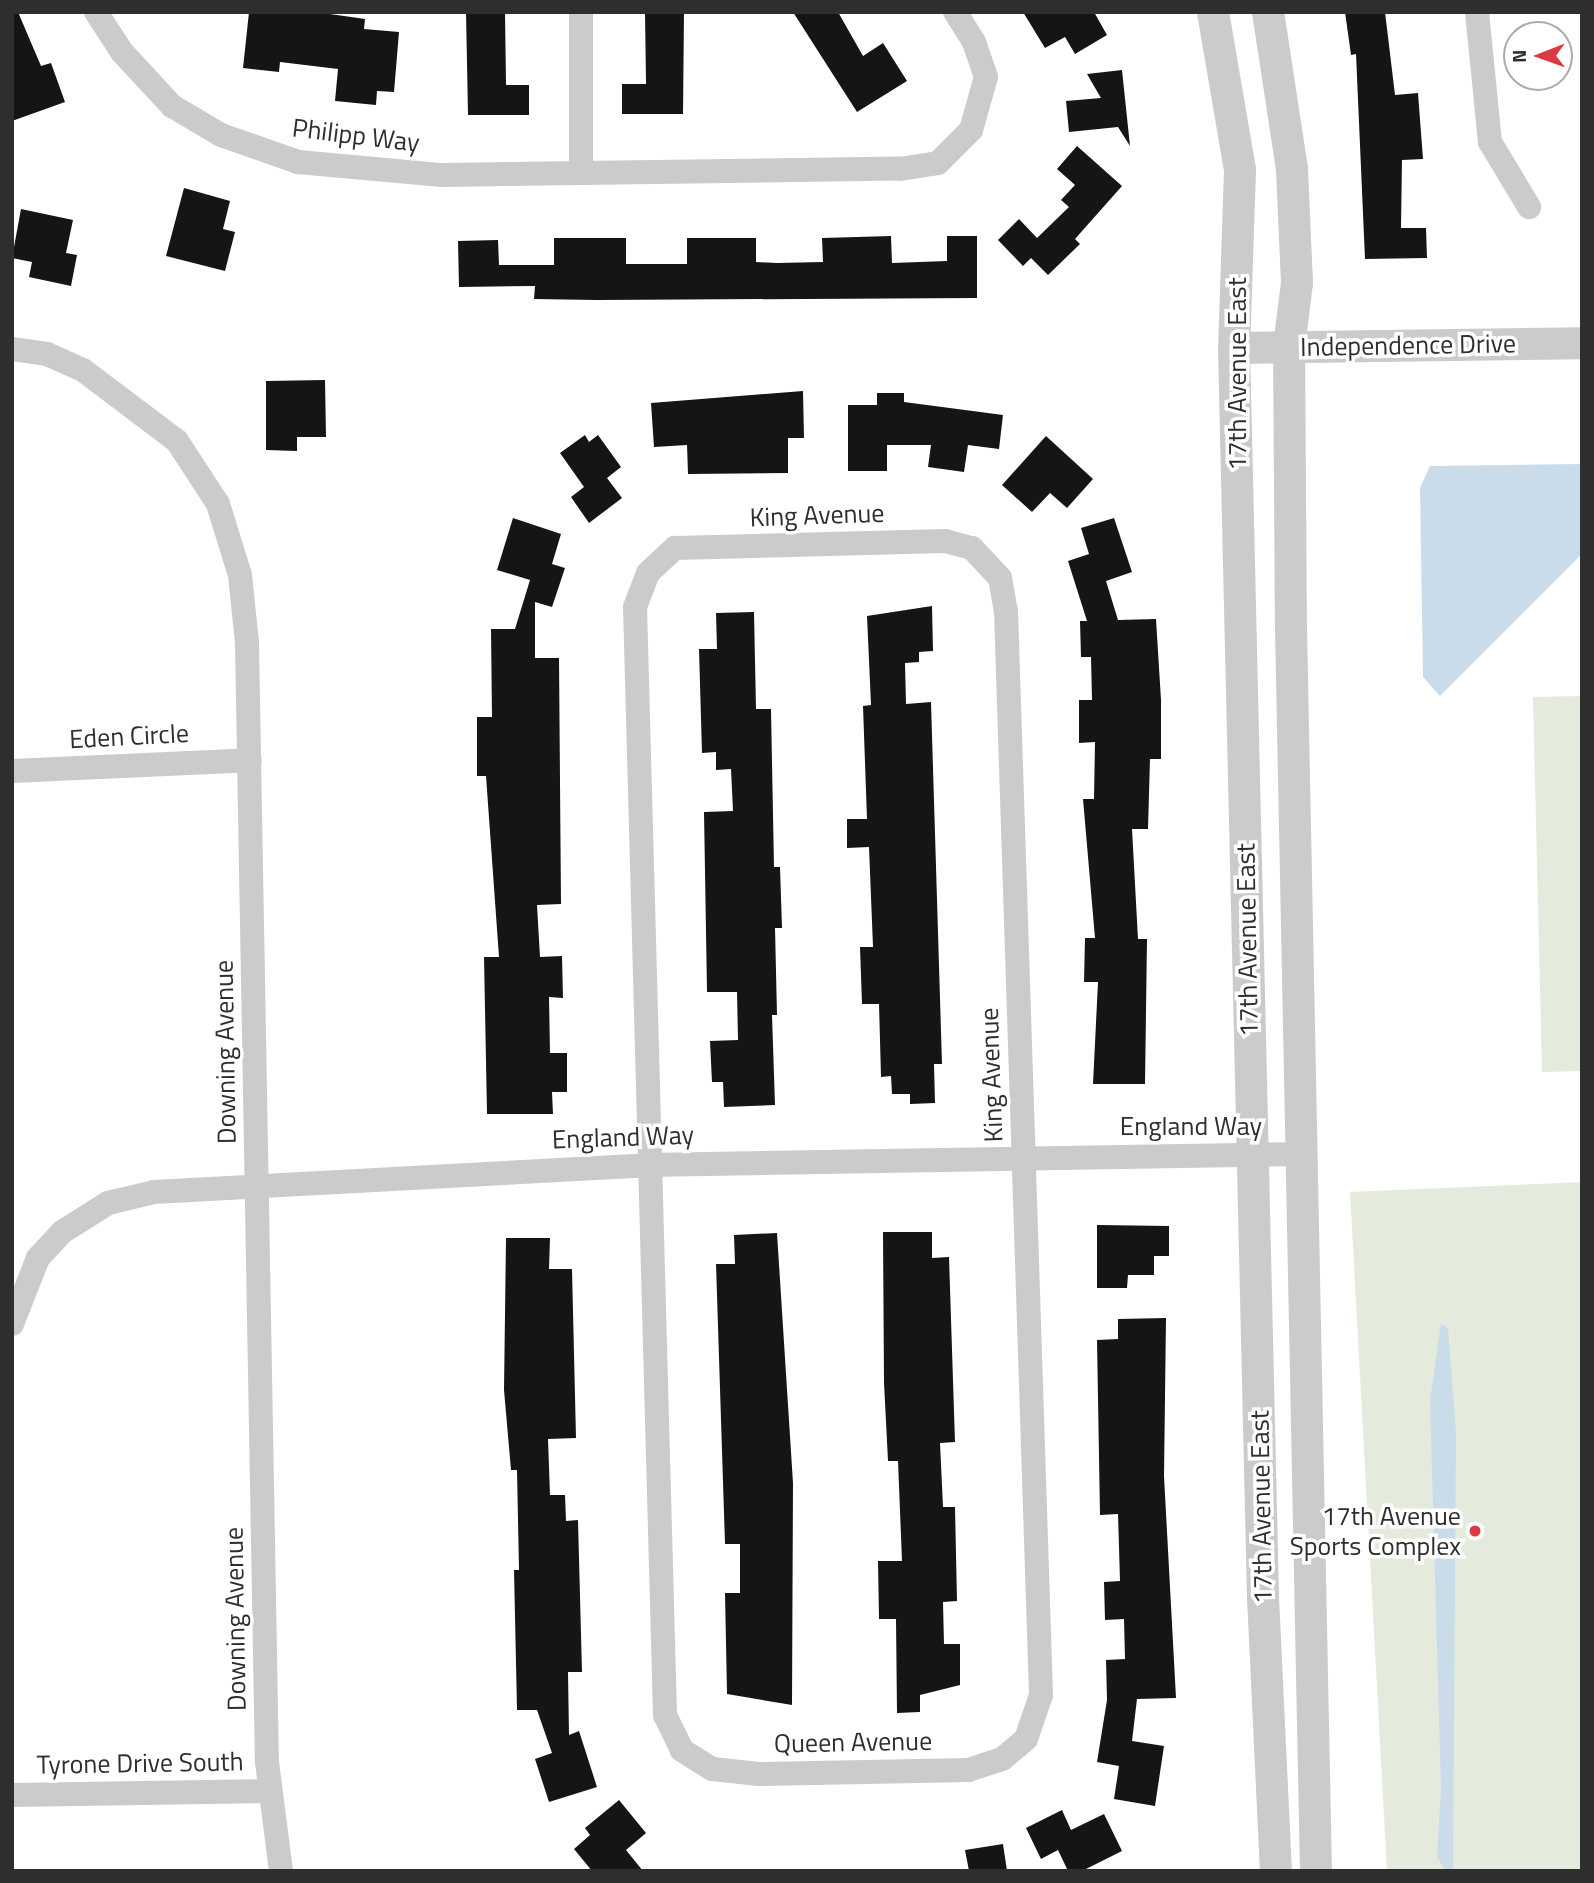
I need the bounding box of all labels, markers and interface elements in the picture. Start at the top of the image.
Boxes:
north arrow [1503,21,1573,91]
text: N [1504,50,1533,63]
street label: Philipp Way [291,112,421,158]
street label: 17th Avenue East [1221,277,1253,471]
street label: Independence Drive [1300,328,1516,362]
street label: King Avenue [749,497,885,533]
street label: Eden Circle [68,717,190,755]
street label: 17th Avenue East [1230,843,1264,1037]
street label: Downing Avenue [208,960,242,1144]
street label: King Avenue [973,1007,1009,1143]
street label: England Way [1120,1110,1262,1142]
street label: England Way [551,1119,695,1155]
street label: 17th Avenue East [1244,1410,1278,1604]
place label: 17th Avenue Sports Complex [1290,1500,1461,1562]
marker: 17th Avenue Sports Complex [1467,1523,1483,1539]
street label: Downing Avenue [218,1527,252,1711]
street label: Queen Avenue [774,1725,932,1759]
street label: Tyrone Drive South [36,1746,244,1780]

